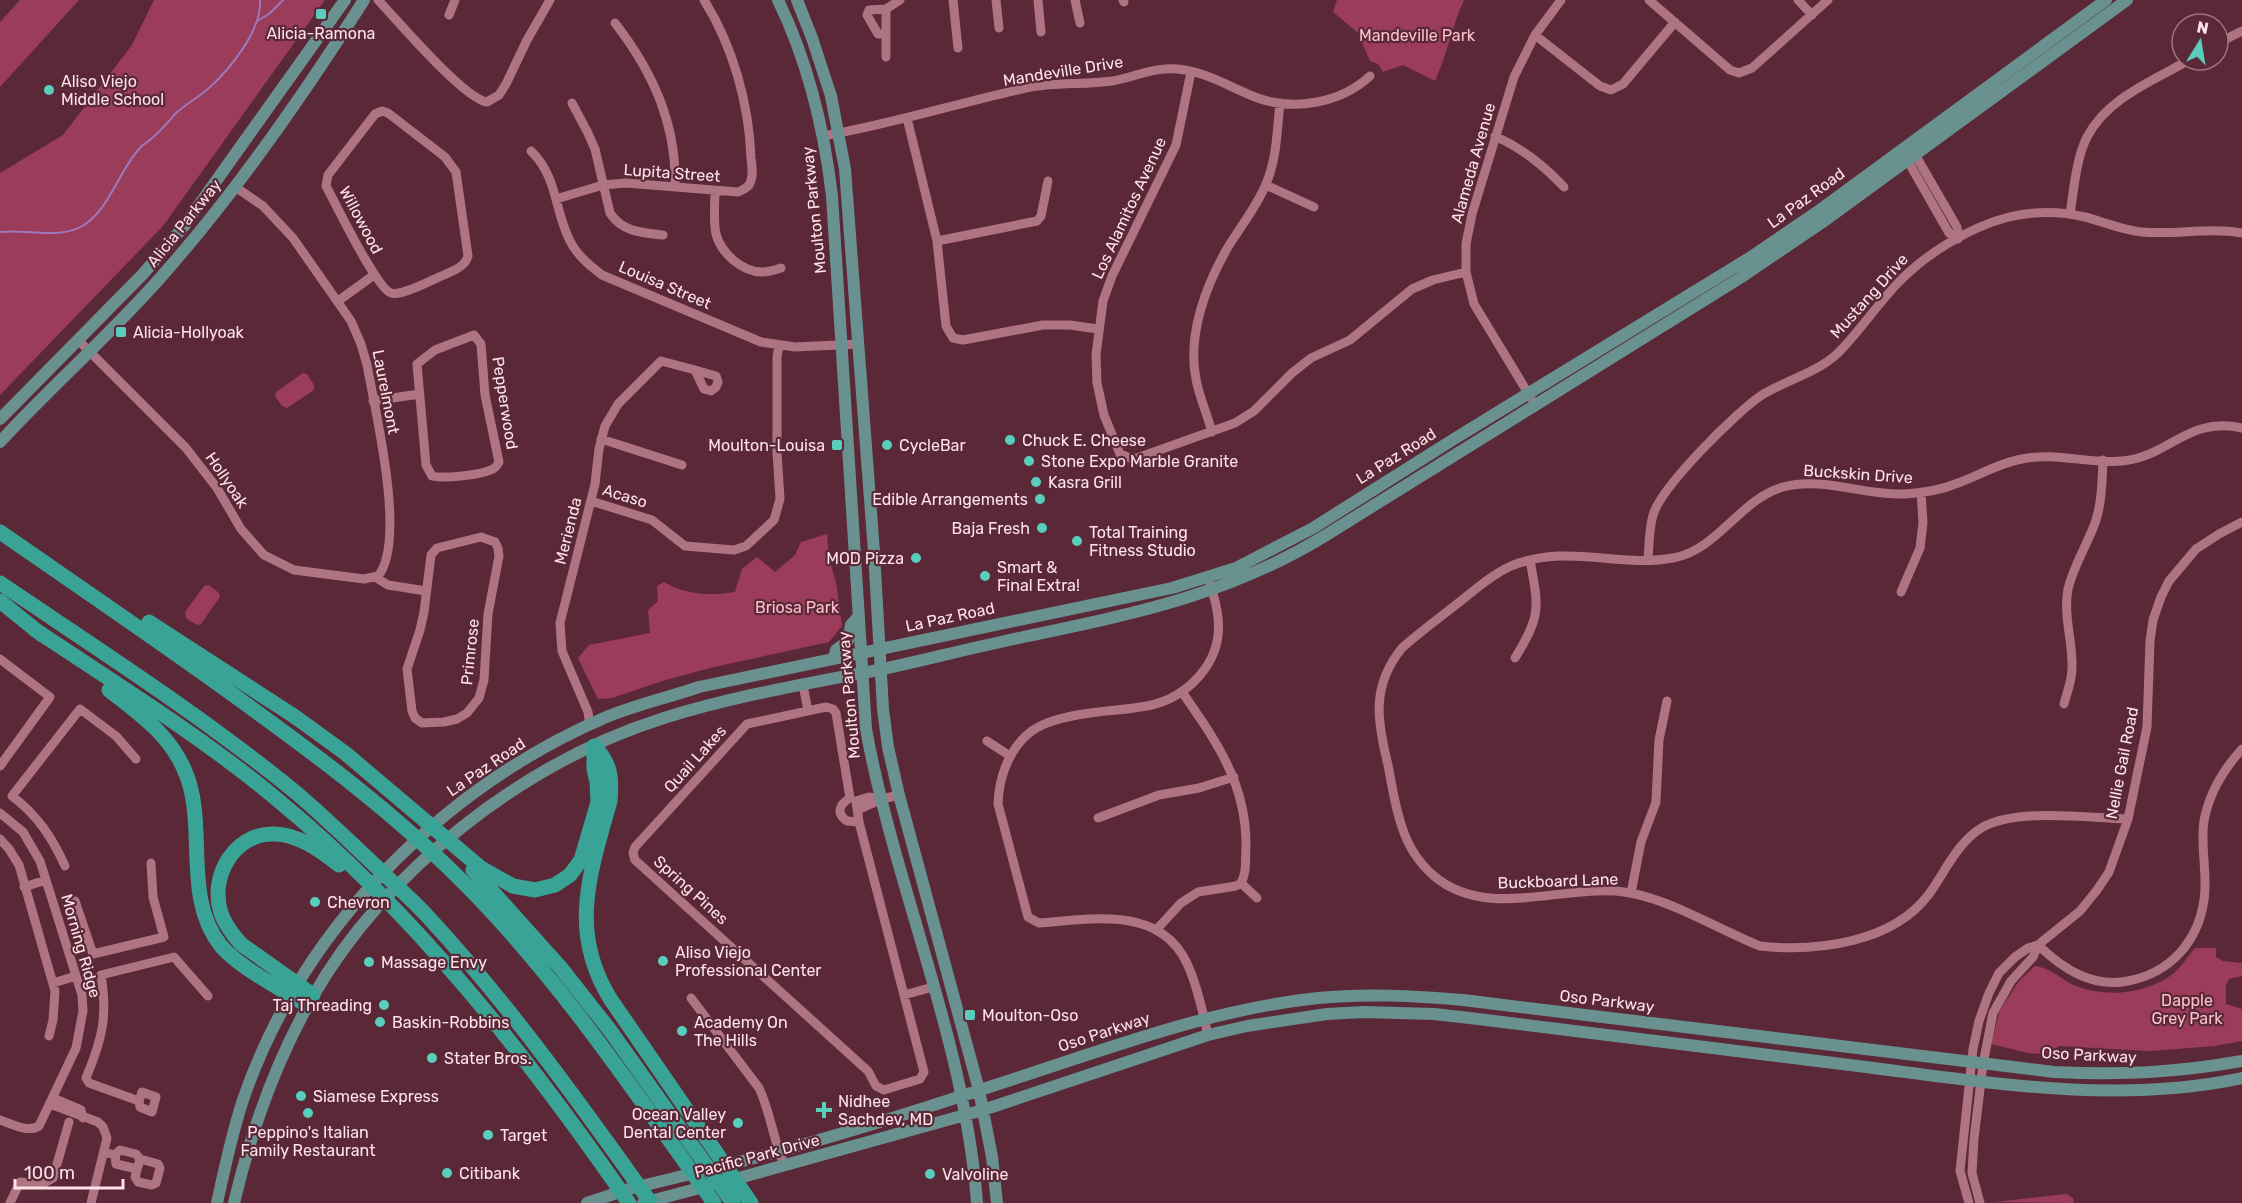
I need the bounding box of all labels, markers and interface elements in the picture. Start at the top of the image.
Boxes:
marker: Alicia-Ramona [314,7,328,21]
north arrow [2170,12,2230,72]
text: N [2195,17,2210,38]
place label: Alicia-Ramona [267,24,375,43]
park label: Mandeville Park [1359,26,1476,45]
street label: Mandeville Drive [1002,52,1124,90]
place label: Aliso Viejo Middle School [61,72,164,109]
marker: Aliso Viejo Middle School [42,83,56,97]
street label: Alameda Avenue [1447,101,1499,225]
street label: Los Alamitos Avenue [1088,134,1170,282]
street label: Moulton Parkway [798,145,830,275]
street label: Lupita Street [623,160,721,186]
street label: La Paz Road [1764,164,1848,232]
street label: Alicia Parkway [143,175,225,271]
street label: Willowood [335,183,387,257]
street label: Mustang Drive [1826,250,1912,342]
street label: Louisa Street [616,257,714,313]
place label: Alicia-Hollyoak [133,323,245,342]
marker: Alicia-Hollyoak [114,325,128,339]
street label: Laurelmont [369,348,403,436]
street label: Pepperwood [488,355,522,451]
street label: La Paz Road [1353,424,1439,488]
place label: Chuck E. Cheese [1022,431,1146,450]
marker: Chuck E. Cheese [1003,433,1017,447]
place label: Moulton-Louisa [708,436,825,455]
place label: CycleBar [899,436,965,455]
marker: Moulton-Louisa [830,438,844,452]
marker: CycleBar [880,438,894,452]
street label: Hollyoak [201,448,253,512]
place label: Stone Expo Marble Granite [1041,452,1238,471]
marker: Stone Expo Marble Granite [1022,454,1036,468]
street label: Buckskin Drive [1803,461,1913,487]
place label: Kasra Grill [1048,473,1122,492]
marker: Kasra Grill [1029,475,1043,489]
street label: Acaso [600,480,650,512]
place label: Edible Arrangements [872,490,1028,509]
marker: Edible Arrangements [1033,492,1047,506]
street label: Merienda [550,495,586,567]
place label: Baja Fresh [952,519,1030,538]
marker: Baja Fresh [1035,521,1049,535]
place label: Total Training Fitness Studio [1089,523,1196,560]
marker: Total Training Fitness Studio [1070,534,1084,548]
place label: MOD Pizza [826,549,904,568]
marker: MOD Pizza [909,551,923,565]
place label: Smart & Final Extra! [997,558,1080,595]
marker: Smart & Final Extra! [978,569,992,583]
park label: Briosa Park [755,598,840,617]
street label: La Paz Road [904,598,996,636]
street label: Primrose [457,618,483,686]
street label: Moulton Parkway [834,630,864,759]
street label: Nellie Gail Road [2102,705,2142,821]
street label: Quail Lakes [660,722,730,796]
street label: La Paz Road [443,734,529,800]
street label: Spring Pines [650,852,732,928]
street label: Buckboard Lane [1497,869,1619,893]
street label: Morning Ridge [57,892,105,1000]
place label: Chevron [327,893,390,912]
marker: Chevron [308,895,322,909]
place label: Aliso Viejo Professional Center [675,943,821,980]
place label: Massage Envy [381,953,487,972]
marker: Aliso Viejo Professional Center [656,954,670,968]
marker: Massage Envy [362,955,376,969]
street label: Oso Parkway [1558,986,1656,1016]
park label: Dapple Grey Park [2151,991,2223,1028]
place label: Taj Threading [273,996,372,1015]
marker: Taj Threading [377,998,391,1012]
place label: Moulton-Oso [982,1006,1078,1025]
marker: Moulton-Oso [963,1008,977,1022]
street label: Oso Parkway [1056,1008,1152,1056]
place label: Baskin-Robbins [392,1013,509,1032]
place label: Academy On The Hills [694,1013,788,1050]
marker: Baskin-Robbins [373,1015,387,1029]
marker: Academy On The Hills [675,1024,689,1038]
street label: Oso Parkway [2041,1043,2137,1067]
place label: Stater Bros. [444,1049,532,1068]
marker: Stater Bros. [425,1051,439,1065]
place label: Siamese Express [313,1087,439,1106]
marker: Siamese Express [294,1089,308,1103]
place label: Nidhee Sachdev, MD [838,1092,933,1129]
marker: Nidhee Sachdev, MD [815,1101,833,1119]
place label: Ocean Valley Dental Center [623,1105,726,1142]
marker: Peppino's Italian Family Restaurant [301,1106,315,1120]
marker: Ocean Valley Dental Center [731,1116,745,1130]
place label: Peppino's Italian Family Restaurant [241,1123,375,1160]
place label: Target [500,1126,547,1145]
marker: Target [481,1128,495,1142]
street label: Pacific Park Drive [692,1130,822,1182]
scale bar [15,1152,123,1190]
text: 100 m [24,1162,75,1184]
place label: Citibank [459,1164,521,1183]
place label: Valvoline [942,1165,1009,1184]
marker: Citibank [440,1166,454,1180]
marker: Valvoline [923,1167,937,1181]

